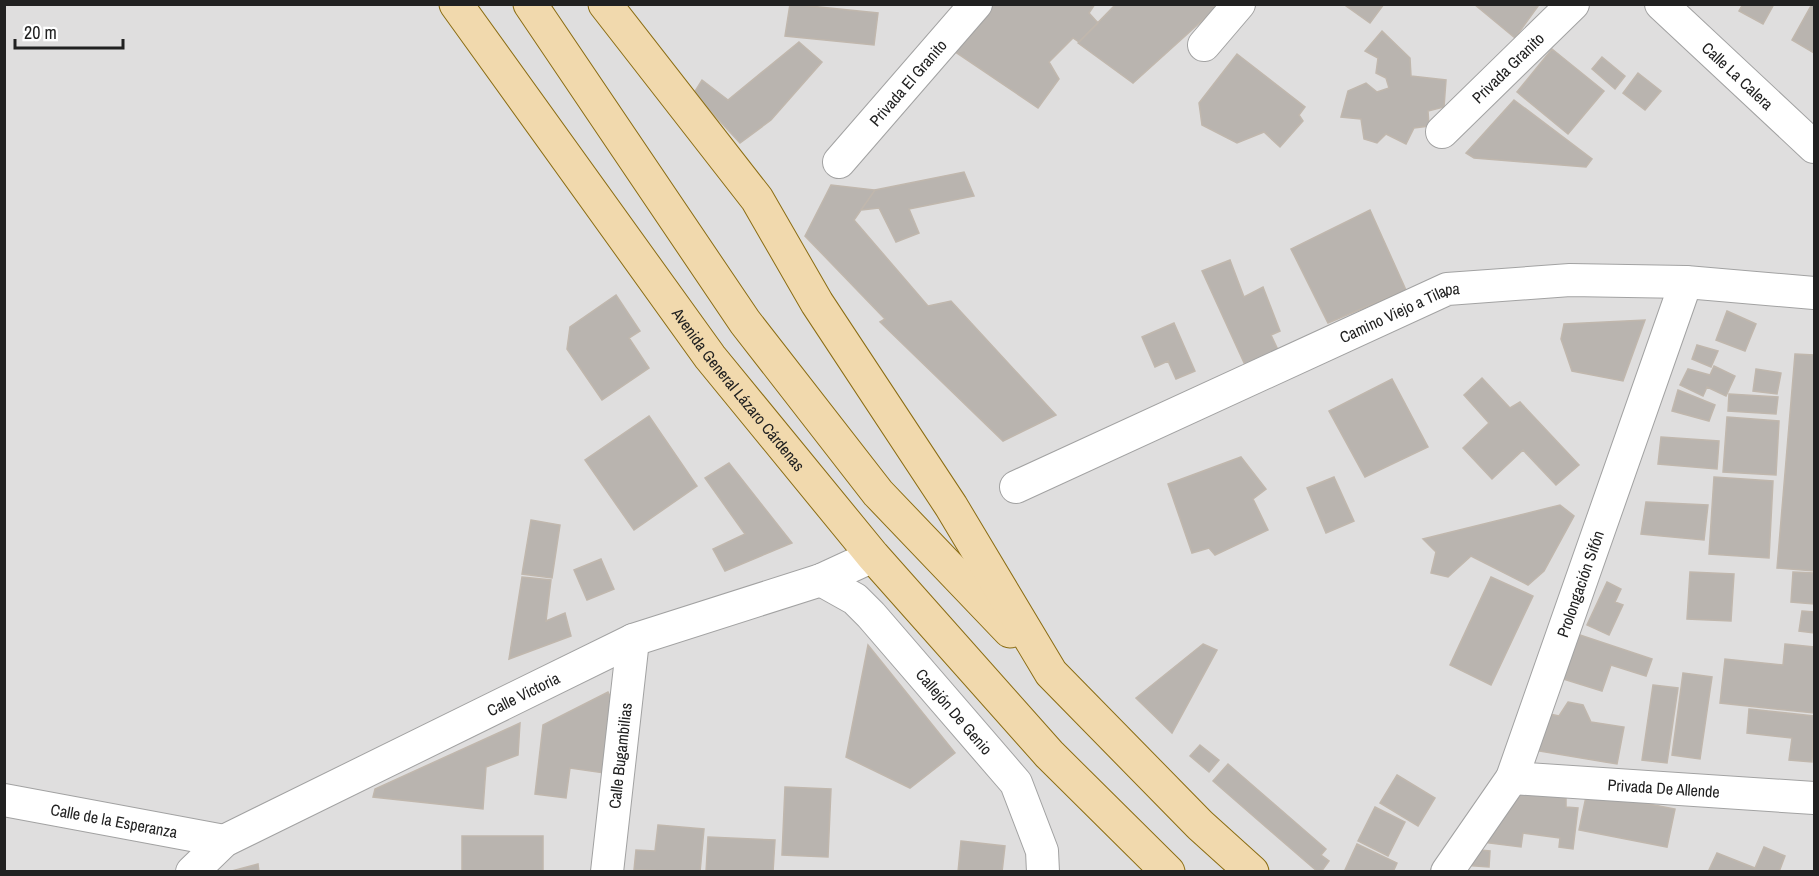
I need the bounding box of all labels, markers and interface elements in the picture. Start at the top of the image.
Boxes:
scale bar [15,12,123,50]
text: 20 m [24,20,57,45]
street label: Privada Granito [1467,27,1549,108]
street label: Privada El Granito [864,35,951,131]
street label: Calle La Calera [1697,37,1779,115]
street label: Camino Viejo a Tilapa [1336,277,1461,348]
street label: Avenida General Lázaro Cárdenas [666,303,810,476]
street label: Prolongación Sifón [1551,528,1609,640]
street label: Callejón De Genio [911,664,998,759]
street label: Calle Victoria [483,666,564,721]
street label: Calle Bugambilias [603,702,637,810]
street label: Privada De Allende [1607,773,1720,803]
street label: Calle de la Esperanza [49,798,180,843]

